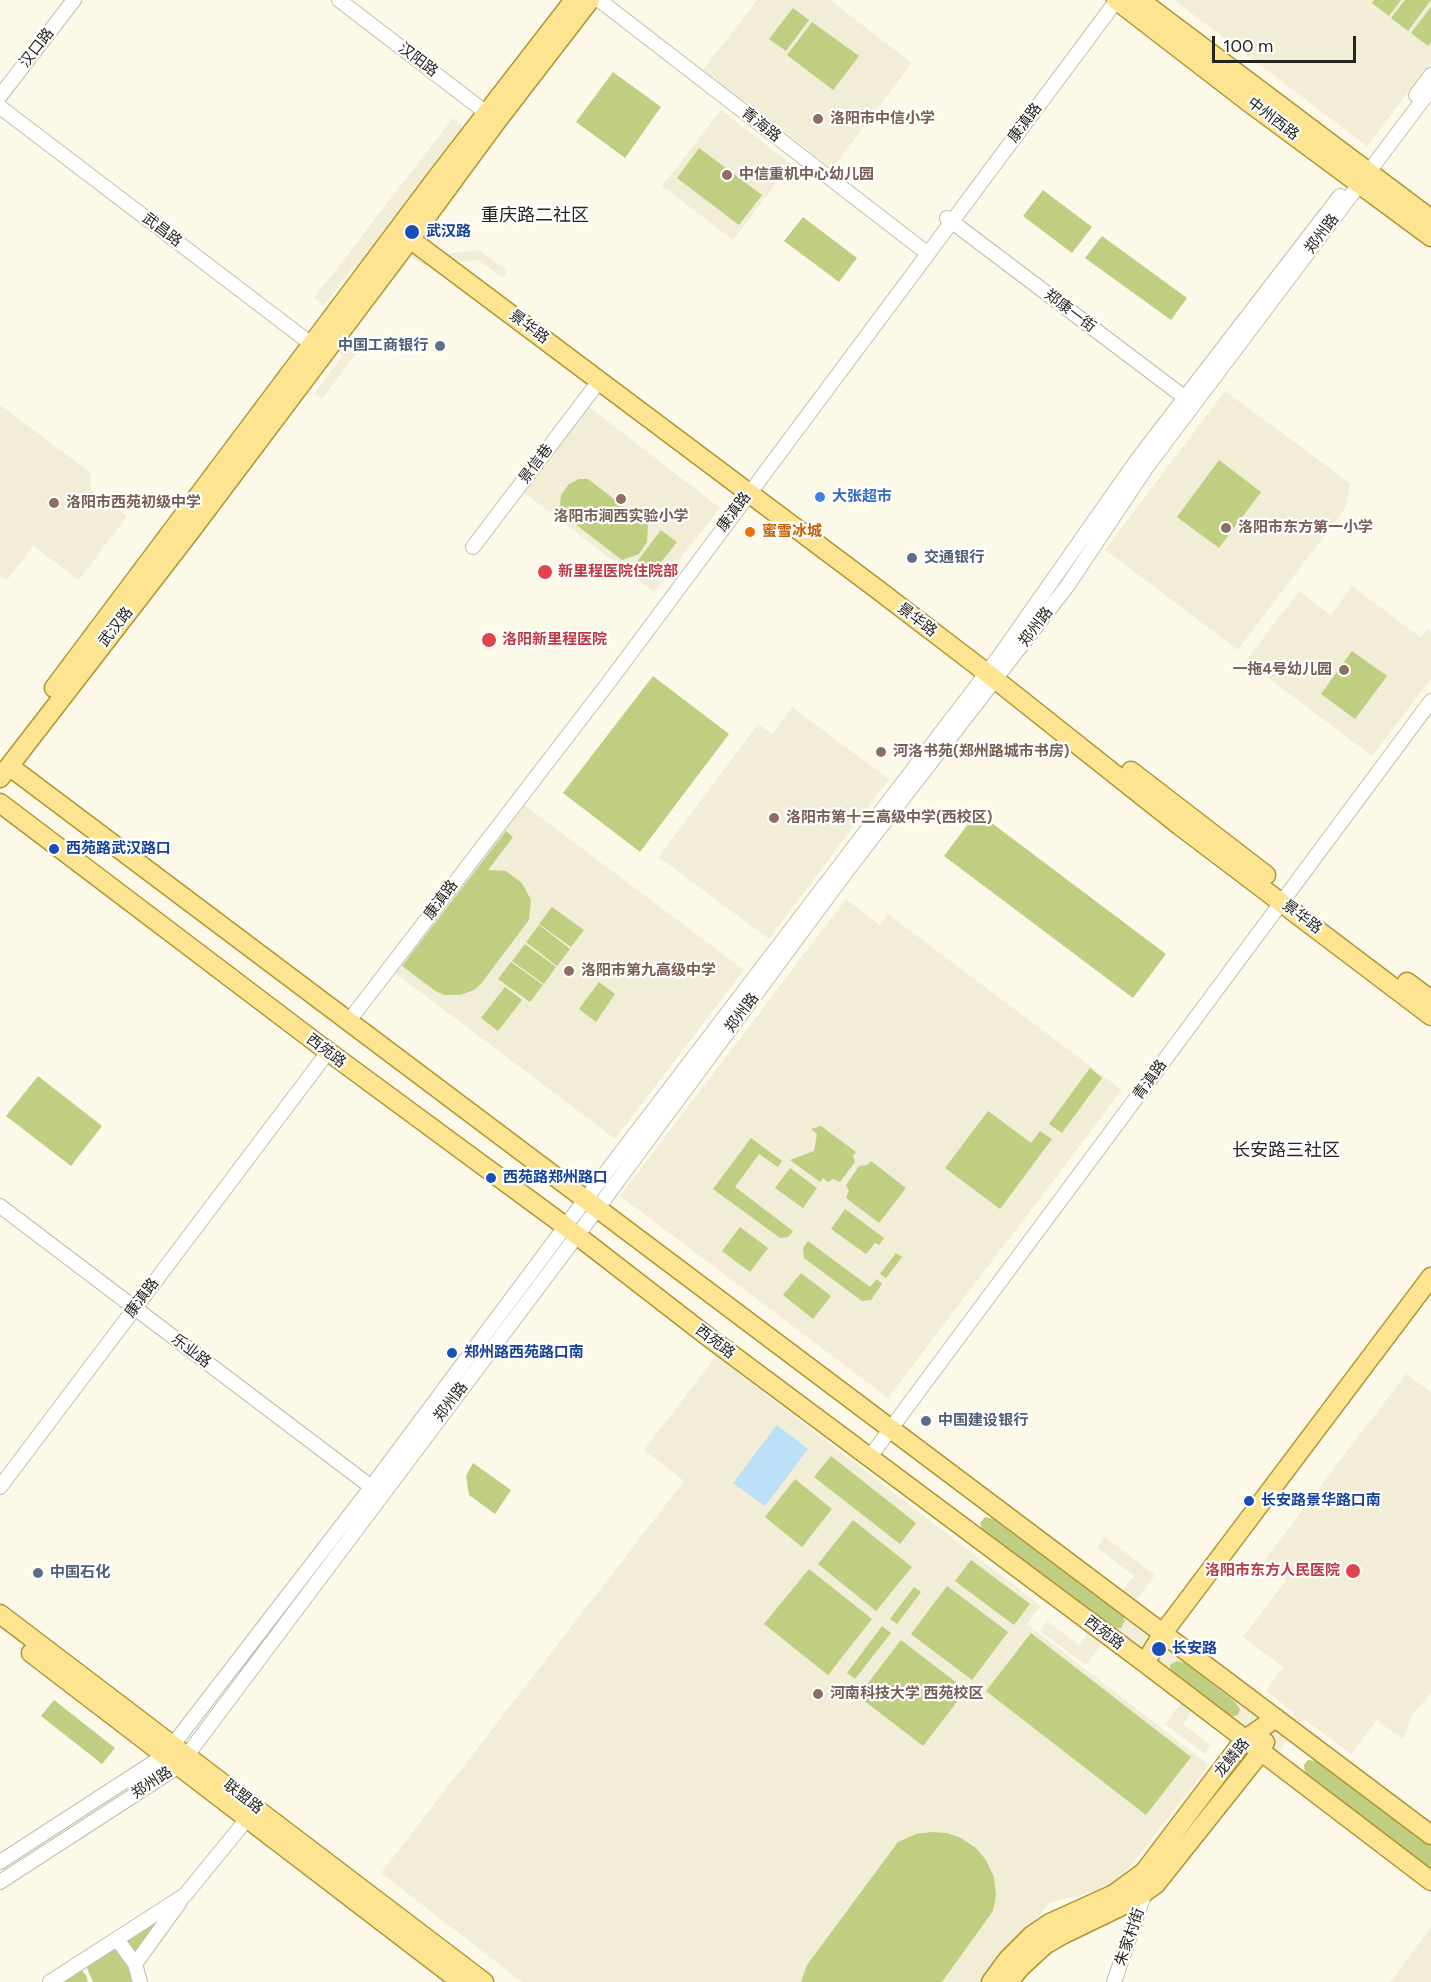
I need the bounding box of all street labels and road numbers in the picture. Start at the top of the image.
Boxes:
street label: 汉口路 [16,25,58,71]
street label: 汉阳路 [395,39,441,81]
street label: 中州西路 [1244,94,1302,144]
street label: 康滇路 [1004,100,1046,146]
street label: 青海路 [738,104,784,146]
street label: 武昌路 [139,209,185,251]
street label: 郑州路 [1301,211,1343,257]
street label: 郑康一街 [1041,286,1099,336]
street label: 景华路 [506,306,552,348]
street label: 景信巷 [515,441,557,487]
street label: 康滇路 [713,489,755,535]
street label: 景华路 [894,599,940,641]
street label: 武汉路 [95,604,137,650]
street label: 郑州路 [1015,604,1057,650]
street label: 康滇路 [420,877,462,923]
street label: 景华路 [1279,896,1325,938]
street label: 郑州路 [721,990,763,1036]
street label: 西苑路 [303,1030,349,1072]
street label: 青滇路 [1129,1057,1171,1103]
street label: 康滇路 [121,1275,163,1321]
street label: 西苑路 [692,1321,738,1363]
street label: 乐业路 [168,1330,214,1372]
street label: 郑州路 [430,1379,472,1425]
street label: 西苑路 [1081,1612,1127,1654]
street label: 龙鳞路 [1211,1735,1253,1781]
street label: 郑州路 [128,1763,176,1803]
street label: 联盟路 [220,1776,266,1818]
street label: 朱家村街 [1112,1906,1148,1968]

